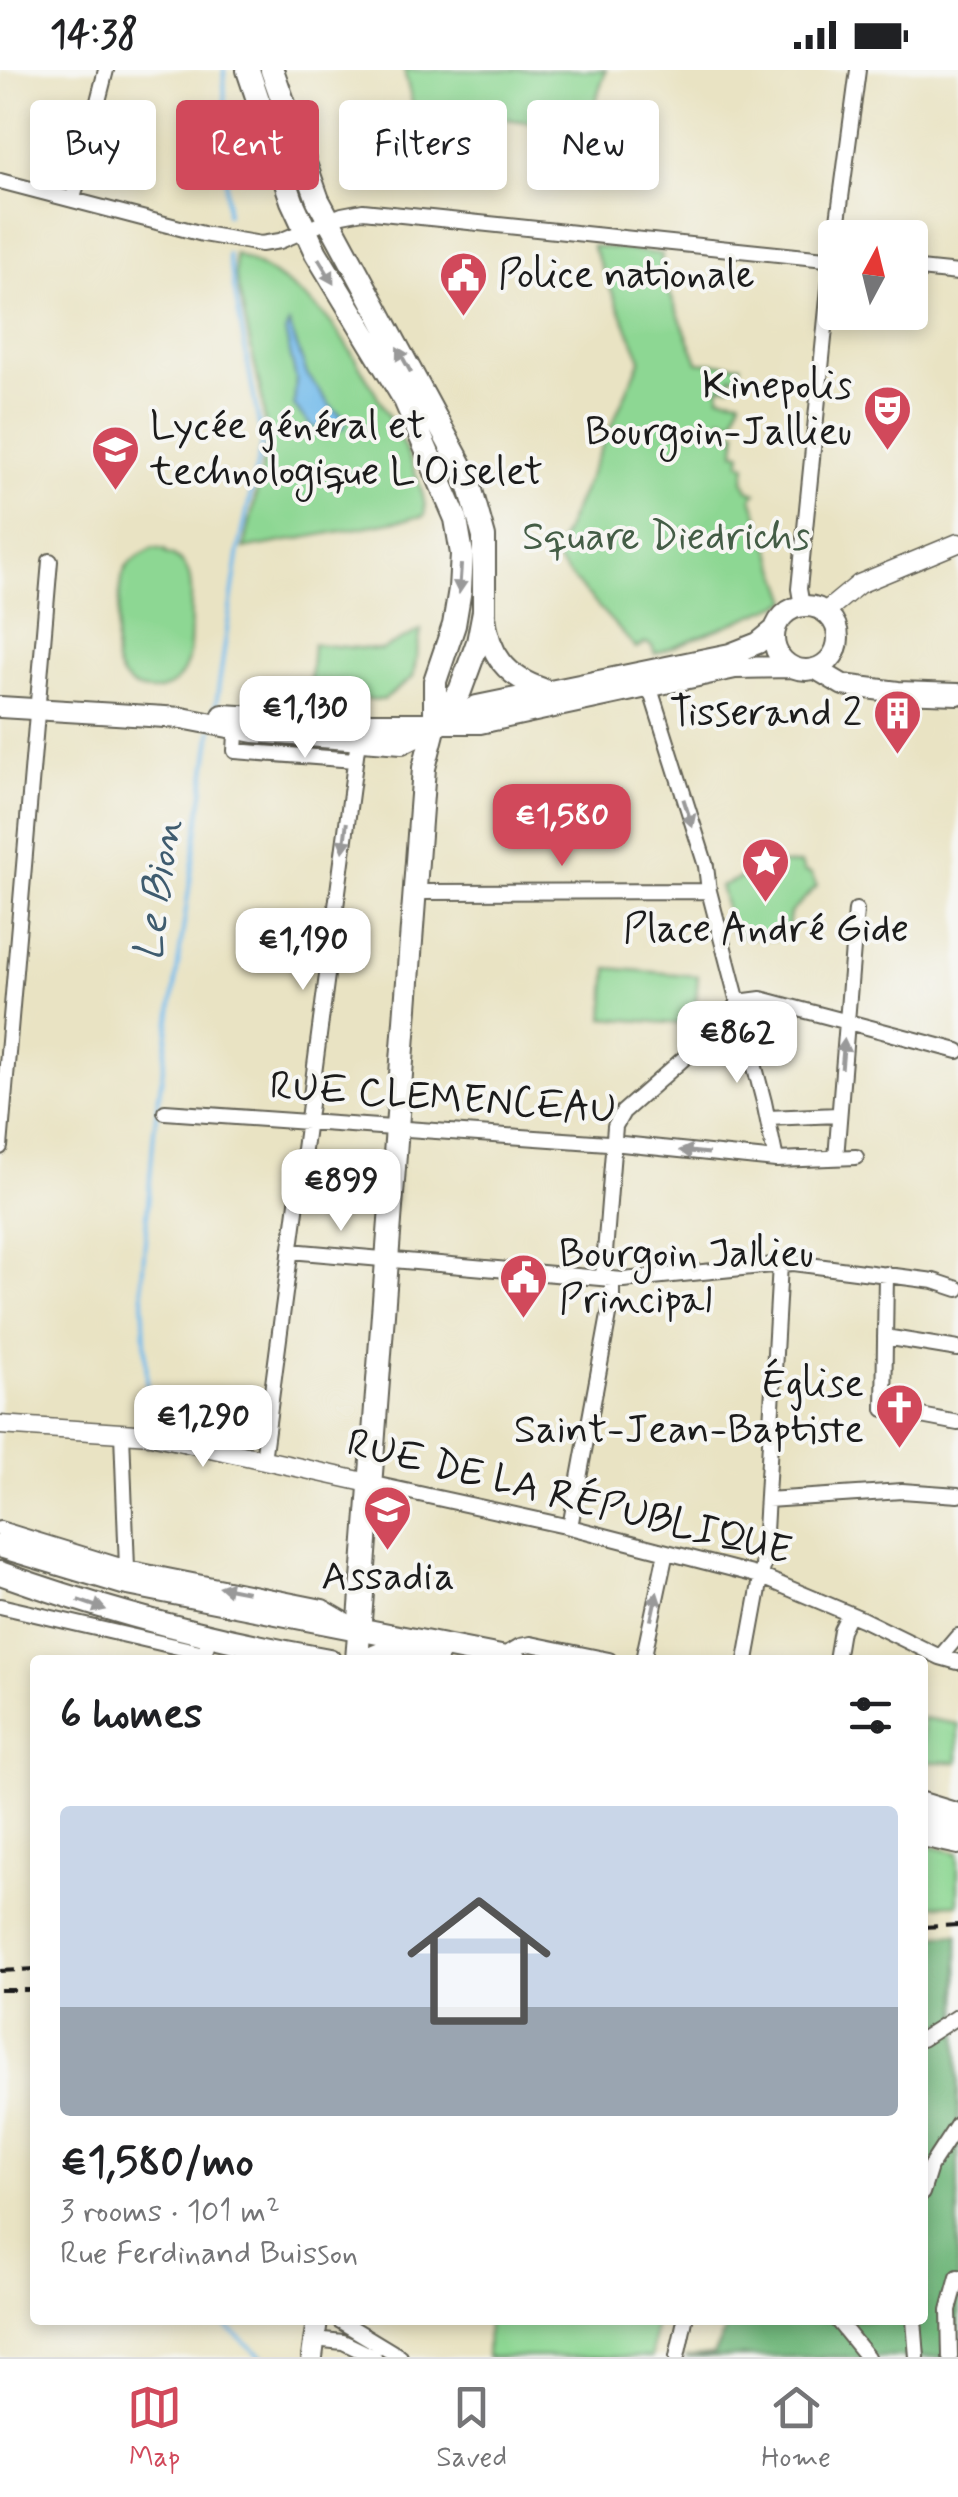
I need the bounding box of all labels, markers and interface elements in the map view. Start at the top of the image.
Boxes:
text: 14:38 [50,11,138,60]
chip: Buy [30,100,156,190]
chip: Rent [176,100,319,190]
chip: Filters [339,100,507,190]
chip: New [527,100,659,190]
north arrow [818,220,928,330]
map controls [818,220,928,330]
public building icon: Police nationale [437,250,489,318]
place label: Police nationale [498,250,755,302]
one-way arrow [316,257,335,284]
one-way arrow [396,346,414,374]
place label: Kinepolis Bourgoin-Jallieu [585,361,852,462]
theatre icon: Kinepolis Bourgoin-Jallieu [861,384,913,452]
place label: Lycée général et technologique L'Oiselet [149,401,543,502]
school or university icon: Lycée général et technologique L'Oiselet [89,424,141,492]
park label: Square Diedrichs [522,512,810,564]
one-way arrow [452,564,468,596]
pin: €1,130 [224,676,386,761]
text: €1,130 [262,687,348,729]
place label: Tisserand 2 [670,688,862,740]
building icon: Tisserand 2 [871,688,923,756]
pin: €1,580 [481,784,643,869]
text: €1,580 [515,795,609,837]
one-way arrow [682,799,697,829]
water label: Le Bion [122,816,196,964]
one-way arrow [337,822,353,853]
place icon: Place André Gide [740,836,792,904]
place label: Place André Gide [623,904,909,956]
pin: €1,190 [222,908,384,993]
text: €1,190 [258,919,348,961]
pin: €862 [678,1001,796,1086]
text: €862 [699,1012,775,1054]
one-way arrow [836,1038,852,1070]
street label: RUE CLEMENCEAU [268,1061,618,1137]
one-way arrow [678,1143,710,1159]
pin: €899 [282,1149,400,1234]
text: €899 [304,1160,378,1202]
place label: Bourgoin Jallieu Principal [559,1229,814,1327]
public building icon: Bourgoin Jallieu Principal [498,1252,550,1320]
place label: Église Saint-Jean-Baptiste [514,1358,864,1457]
church icon: Église Saint-Jean-Baptiste [873,1382,925,1450]
pin: €1,290 [122,1385,284,1470]
text: €1,290 [156,1396,250,1438]
street label: RUE DE LA RÉPUBLIQUE [341,1417,797,1578]
school or university icon: Assadia [362,1484,414,1552]
place label: Assadia [321,1552,455,1604]
one-way arrow [217,1581,248,1596]
one-way arrow [647,1590,663,1621]
one-way arrow [77,1598,107,1613]
text: 6 homes [60,1688,203,1743]
icon: filters [843,1688,898,1743]
icon: home [389,1871,569,2051]
text: €1,580/mo [60,2136,254,2191]
text: 3 rooms · 101 m² [60,2191,280,2233]
text: Rue Ferdinand Buisson [60,2233,358,2275]
tab: Map [127,2380,182,2477]
tab: Saved [436,2380,507,2477]
tab: Home [761,2380,831,2477]

